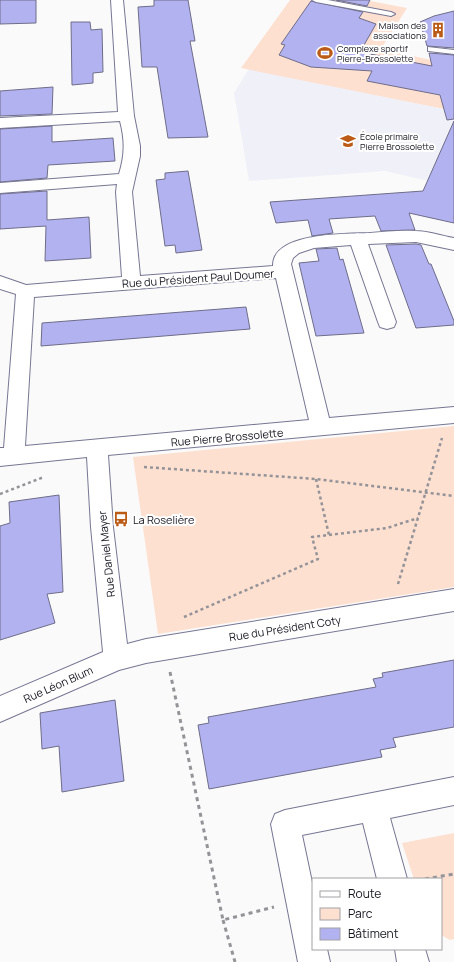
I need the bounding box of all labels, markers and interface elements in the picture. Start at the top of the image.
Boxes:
place label: Maison des associations [373,19,426,42]
building icon: Maison des associations [429,21,447,39]
place label: Complexe sportif Pierre-Brossolette [337,42,413,65]
sports icon: Complexe sportif Pierre-Brossolette [316,44,334,62]
place label: École primaire Pierre Brossolette [360,130,434,153]
school or university icon: École primaire Pierre Brossolette [339,132,357,150]
street label: Rue du Président Paul Doumer [121,265,275,291]
street label: Rue Pierre Brossolette [170,425,284,449]
street label: Rue Daniel Mayer [94,510,118,598]
bus stop icon: La Roselière [112,510,130,528]
place label: La Roselière [133,512,195,527]
street label: Rue du Président Coty [228,612,342,644]
street label: Rue Léon Blum [21,662,95,706]
legend [312,878,442,950]
text: Route [348,885,381,902]
text: Parc [348,905,373,922]
text: Bâtiment [348,925,399,942]

